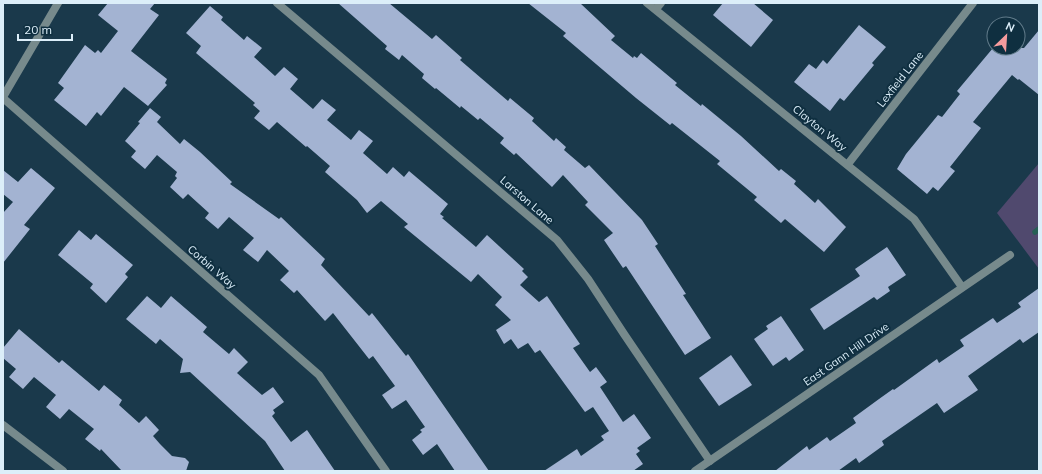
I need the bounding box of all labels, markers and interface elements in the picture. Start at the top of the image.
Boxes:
scale bar [18,16,72,42]
north arrow [986,16,1026,56]
text: N [1004,19,1017,35]
text: 20 m [24,22,52,37]
street label: Lexfield Lane [874,48,926,110]
street label: Clayton Way [790,102,850,154]
street label: Larston Lane [497,173,557,227]
street label: Corbin Way [185,242,239,292]
street label: East Gann Hill Drive [801,319,891,389]

